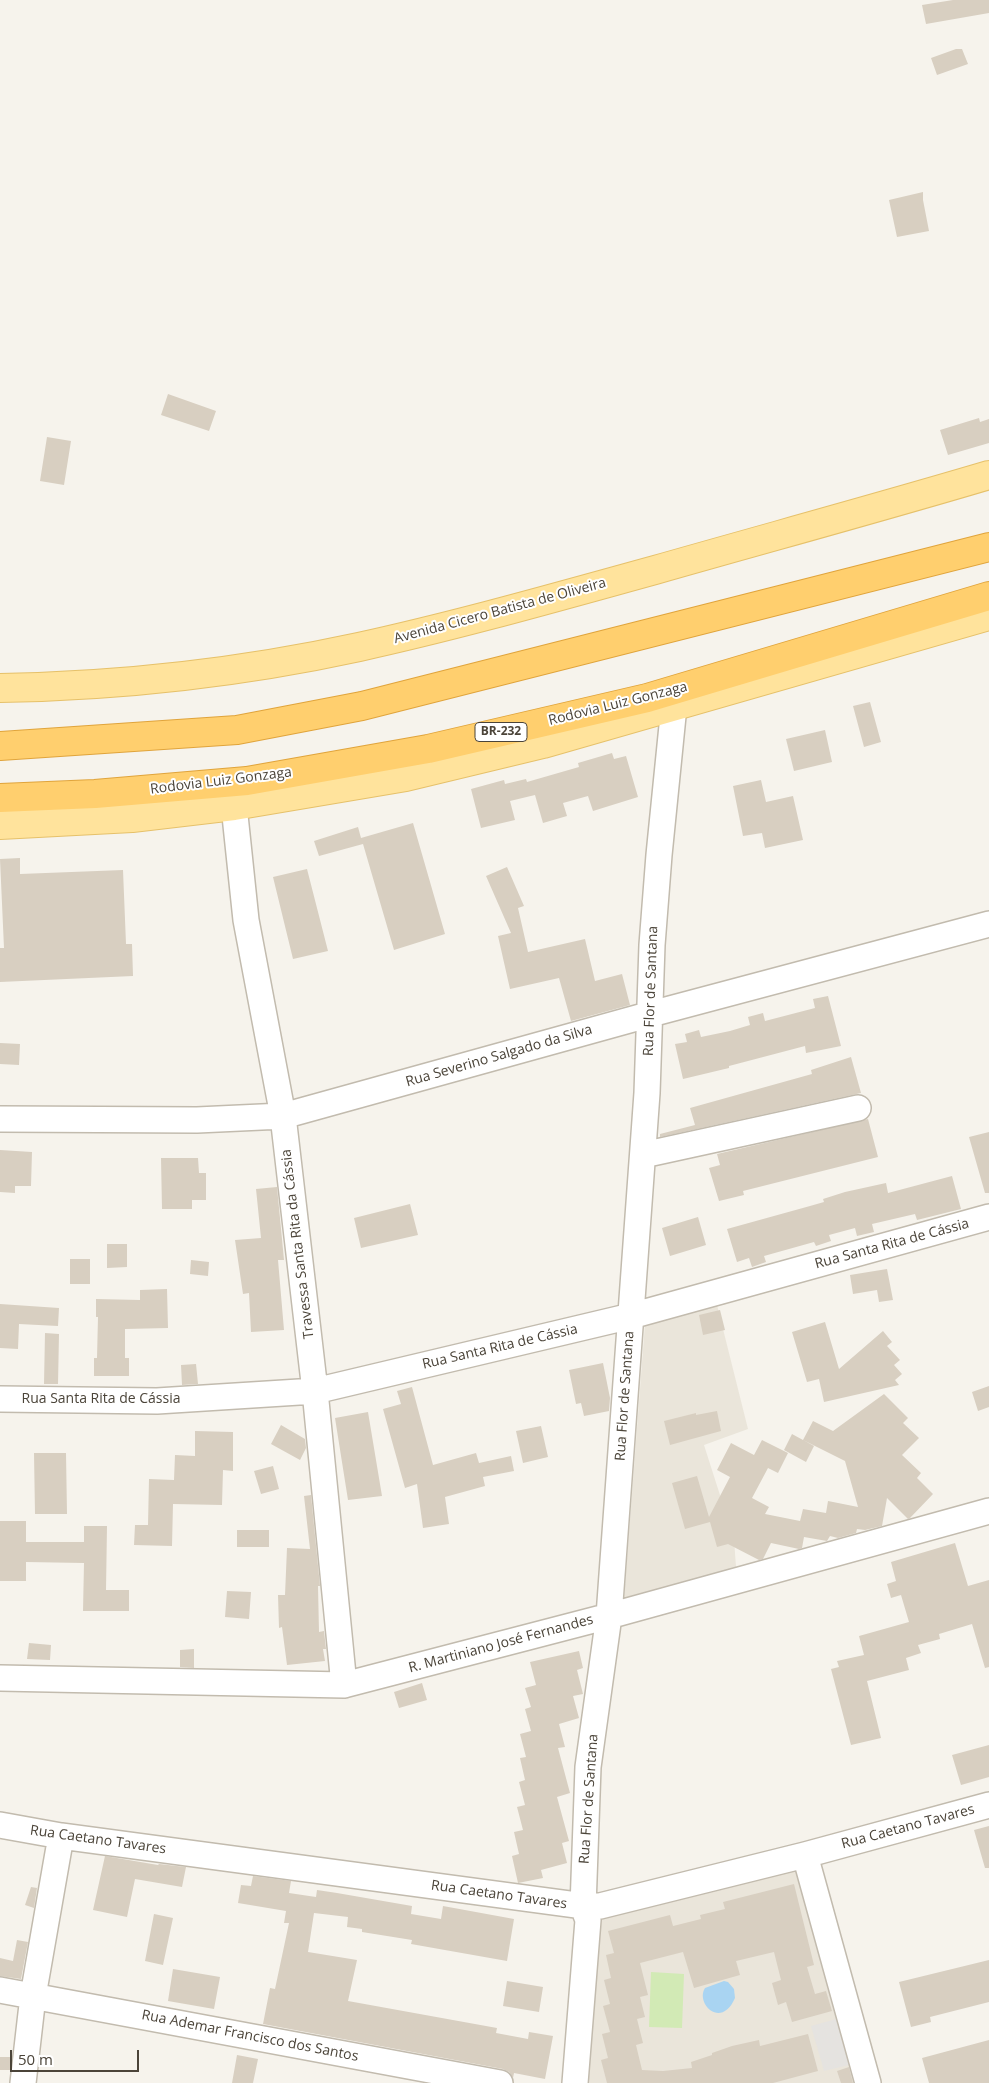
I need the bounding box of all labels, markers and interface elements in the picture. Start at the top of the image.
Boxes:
street label: Avenida Cicero Batista de Oliveira [392,575,608,647]
street label: Rodovia Luiz Gonzaga [547,679,689,729]
road number: BR-232 [475,722,527,742]
street label: Rodovia Luiz Gonzaga [149,764,293,798]
street label: Rua Flor de Santana [640,926,662,1056]
street label: Rua Severino Salgado da Silva [404,1021,594,1091]
street label: Travessa Santa Rita da Cássia [278,1148,318,1340]
street label: Rua Santa Rita de Cássia [813,1215,971,1273]
street label: Rua Santa Rita de Cássia [421,1321,579,1373]
street label: Rua Flor de Santana [612,1330,638,1462]
street label: Rua Santa Rita de Cássia [22,1391,180,1407]
street label: R. Martiniano José Fernandes [407,1611,595,1677]
street label: Rua Flor de Santana [576,1733,602,1865]
street label: Rua Caetano Tavares [840,1801,976,1853]
street label: Rua Caetano Tavares [29,1822,167,1858]
street label: Rua Caetano Tavares [430,1877,568,1913]
street label: Rua Ademar Francisco dos Santos [140,2007,360,2065]
scale bar [12,2040,141,2072]
text: 50 m [18,2049,53,2069]

